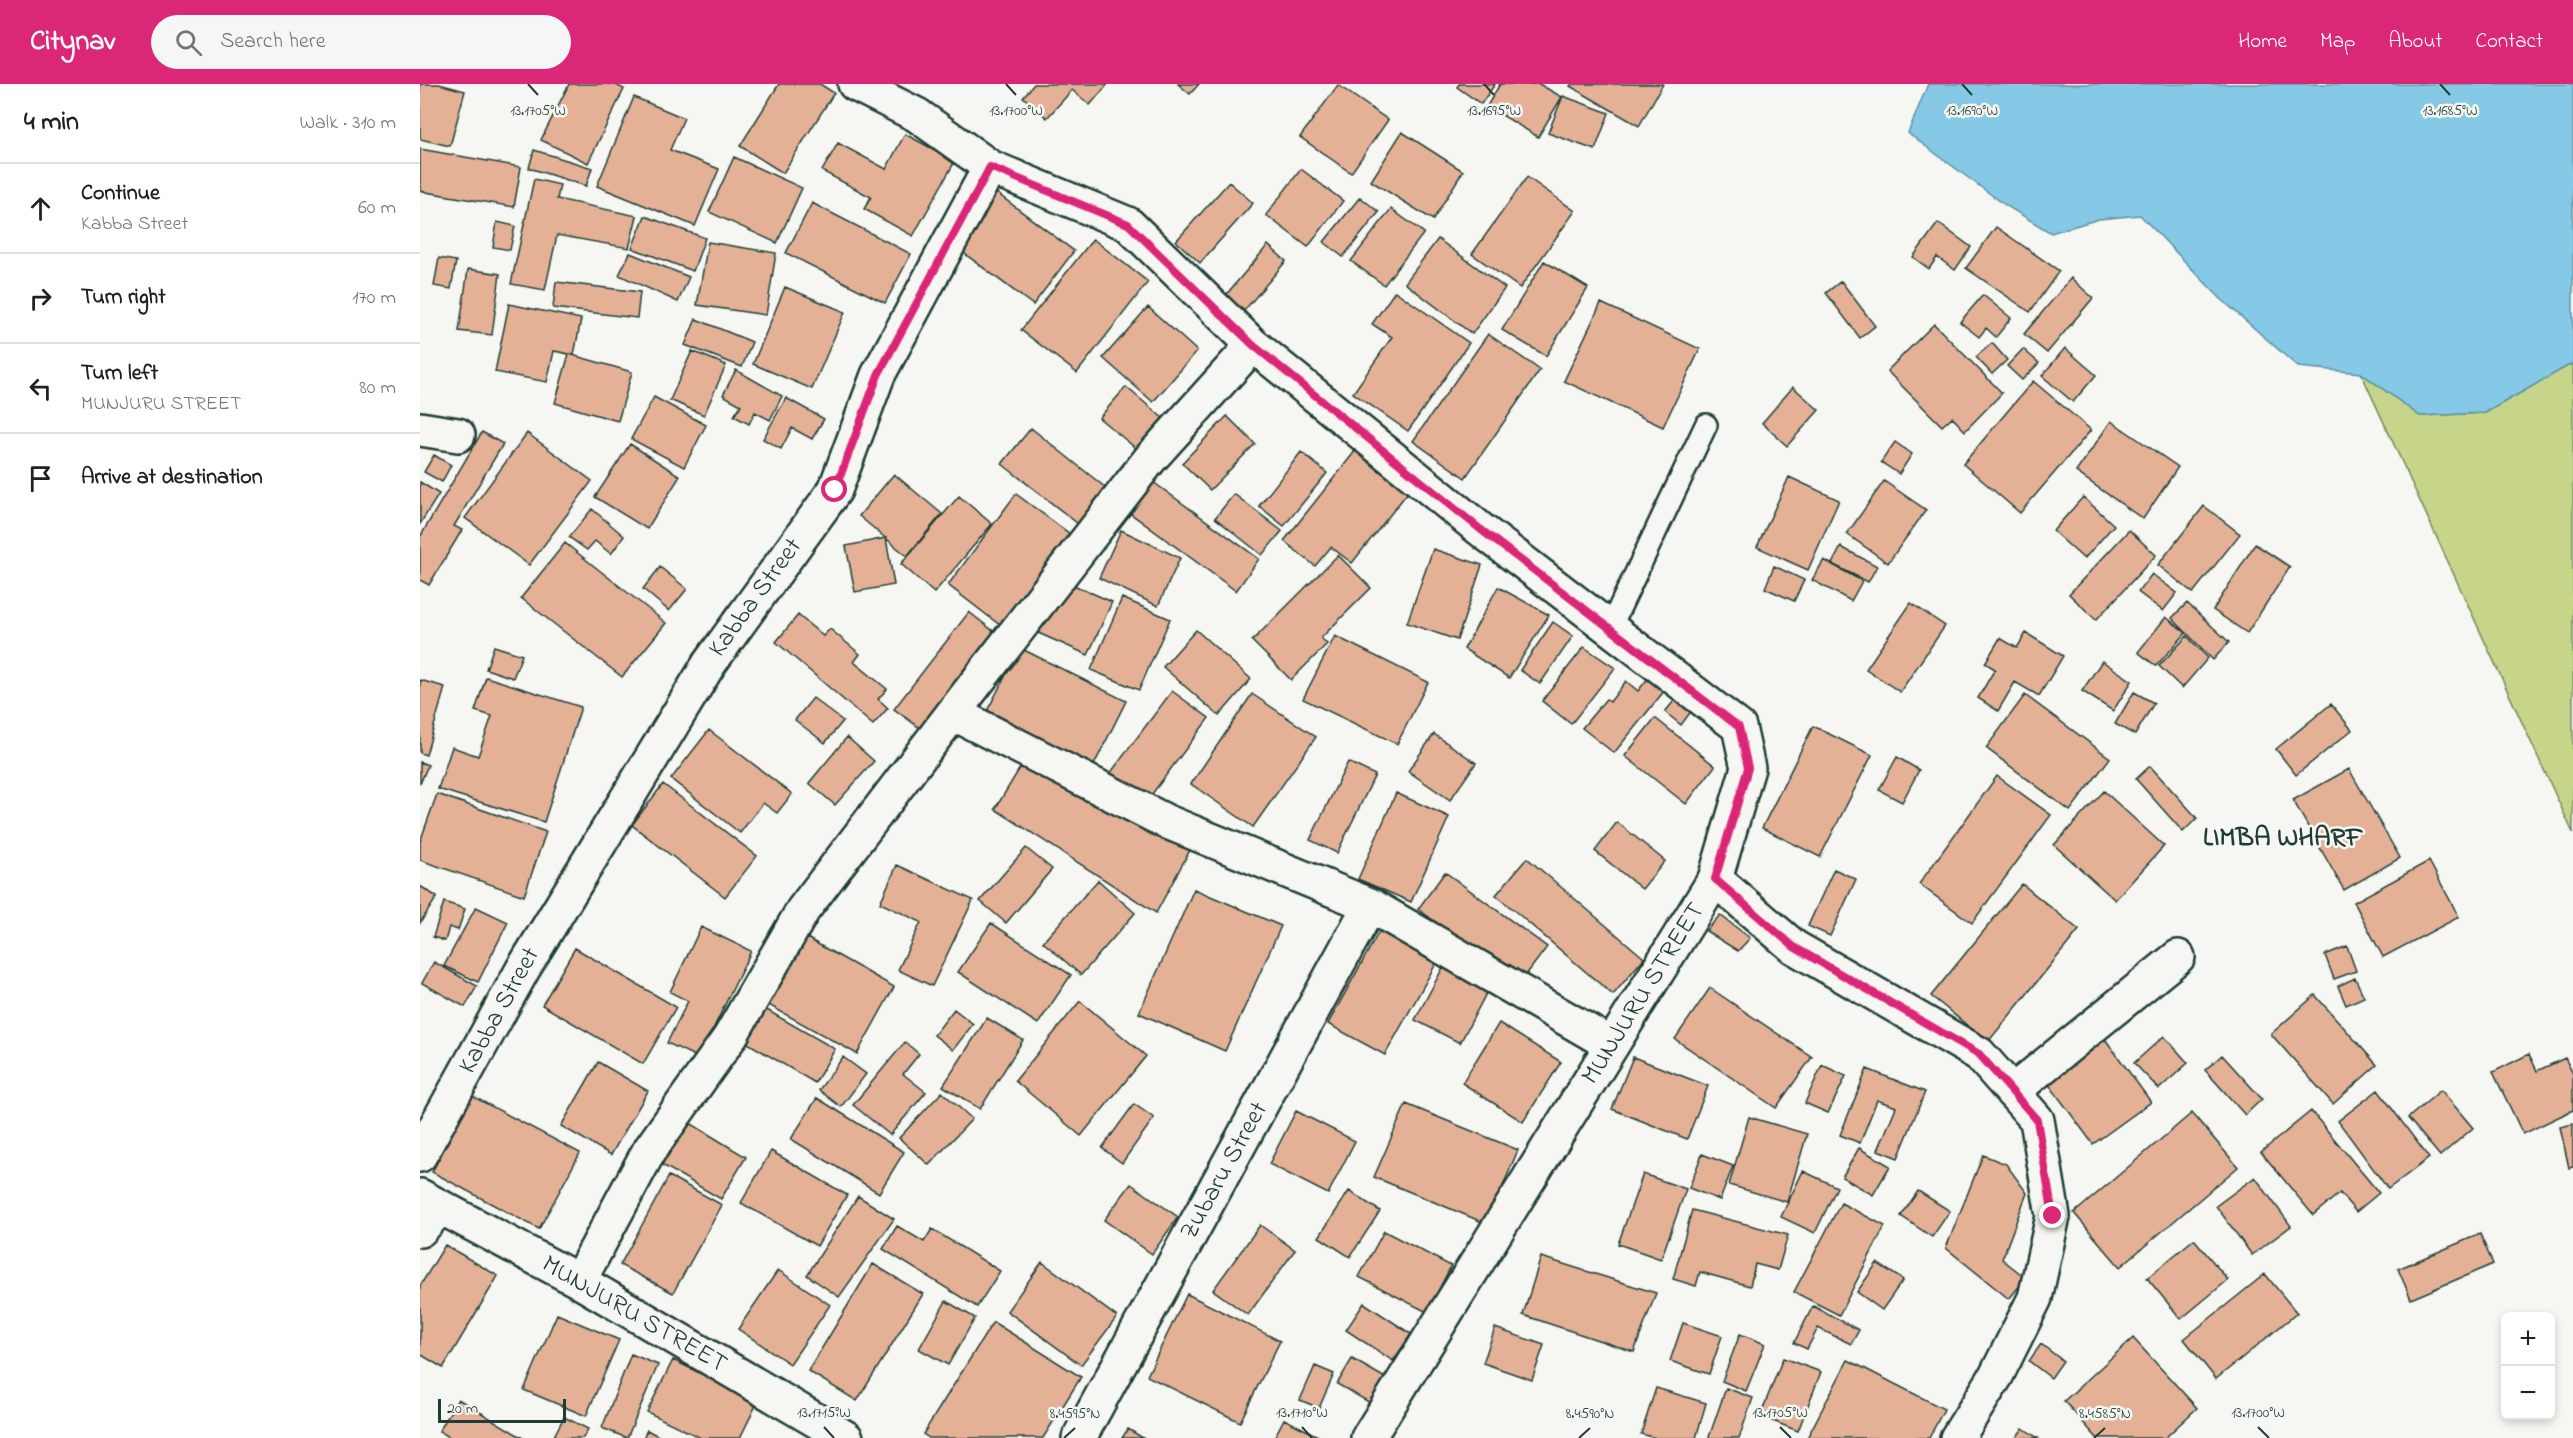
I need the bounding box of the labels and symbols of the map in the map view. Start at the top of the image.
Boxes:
text: 13.1705°W [510,100,566,122]
text: 13.1700°W [989,100,1043,122]
text: 13.1695°W [1467,100,1521,122]
text: 13.1690°W [1946,100,1998,122]
text: 13.1685°W [2422,100,2478,122]
route start [821,476,847,502]
street label: Kabba Street [700,530,812,666]
district label: LIMBA WHARF [2203,819,2363,858]
street label: MUNJURU STREET [1573,895,1715,1093]
street label: Kabba Street [450,941,551,1081]
street label: Zubaru Street [1171,1095,1279,1247]
route end [2039,1202,2065,1228]
street label: MUNJURU STREET [534,1246,734,1384]
scale bar [438,1396,566,1424]
text: 13.1715°W [797,1402,851,1424]
text: 13.1710°W [1276,1402,1328,1424]
text: 13.1705°W [1752,1402,1808,1424]
text: 13.1700°W [2231,1402,2285,1424]
text: 8.4595°N [1050,1403,1100,1425]
text: 8.4590°N [1566,1403,1614,1425]
text: 8.4585°N [2079,1403,2131,1425]

